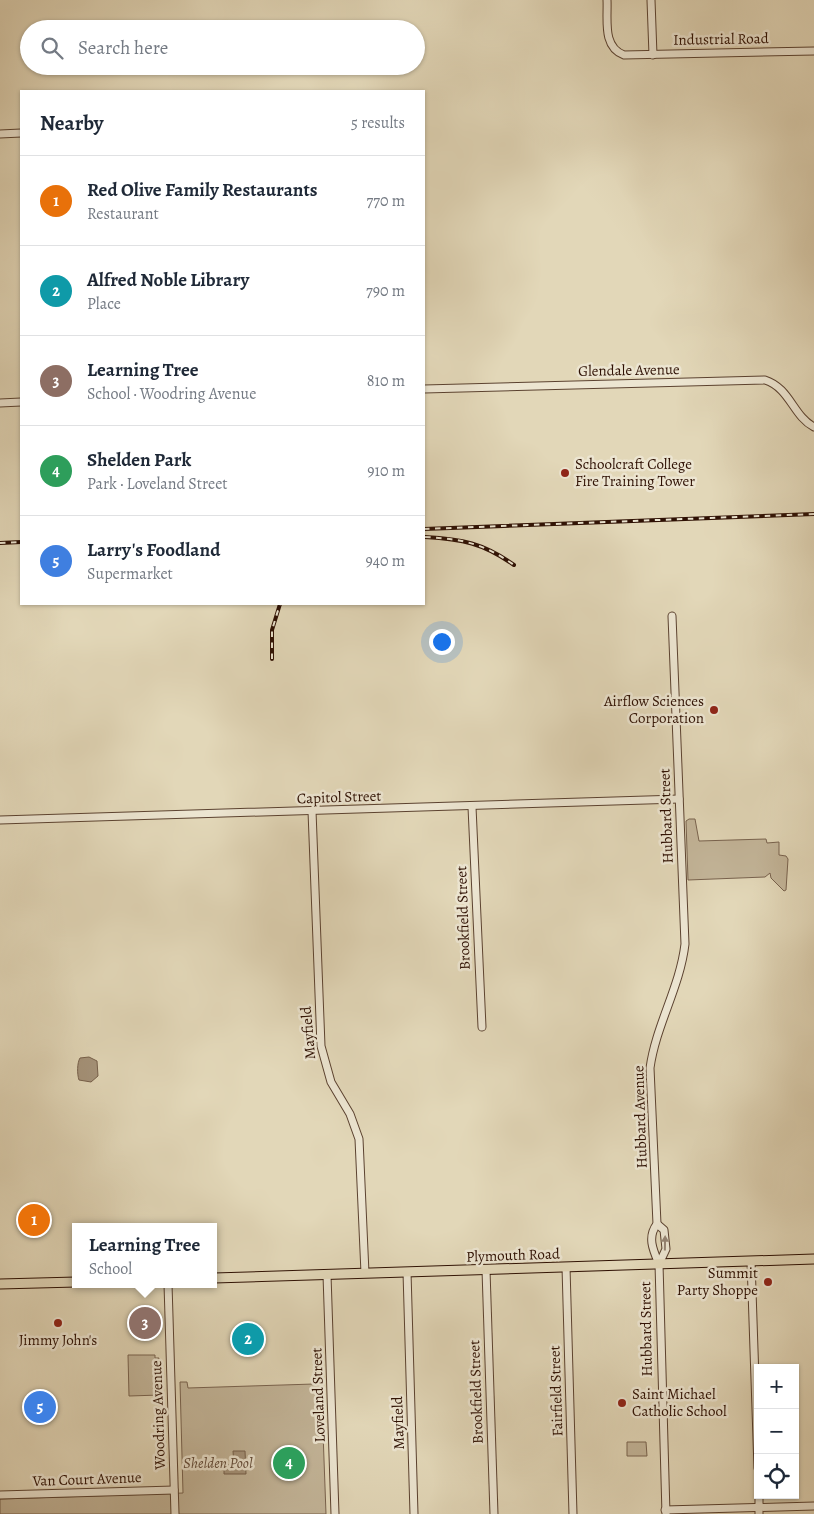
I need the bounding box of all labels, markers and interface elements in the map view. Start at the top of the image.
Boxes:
search box [20,20,425,75]
street label: Industrial Road [673,28,770,50]
icon: search [38,34,66,62]
text: Search here [78,35,168,61]
text: Nearby [40,109,103,137]
text: 5 results [351,112,405,134]
text: Red Olive Family Restaurants [87,177,318,203]
text: 1 [53,190,59,212]
text: 770 m [367,190,405,212]
text: Restaurant [87,203,159,225]
text: Alfred Noble Library [87,267,249,293]
text: 2 [52,280,60,302]
text: 790 m [366,280,405,302]
text: Place [87,293,121,315]
text: Learning Tree [87,357,198,383]
street label: Glendale Avenue [578,359,680,381]
text: 3 [53,370,59,392]
text: 810 m [367,370,405,392]
text: School · Woodring Avenue [87,383,256,405]
text: Shelden Park [87,447,191,473]
place label: Schoolcraft College Fire Training Tower [575,454,695,491]
text: 4 [52,460,60,482]
text: 910 m [367,460,405,482]
marker: Schoolcraft College Fire Training Tower [559,467,571,479]
text: Park · Loveland Street [87,473,228,495]
text: Larry's Foodland [87,537,220,563]
text: 5 [53,550,59,572]
text: 940 m [365,550,405,572]
text: Supermarket [87,563,173,585]
your location [429,629,455,655]
place label: Airflow Sciences Corporation [603,691,704,728]
marker: Airflow Sciences Corporation [708,704,720,716]
street label: Hubbard Street [654,768,678,864]
street label: Capitol Street [296,786,382,808]
street label: Brookfield Street [451,866,475,970]
street label: Mayfield [296,1005,320,1060]
street label: Hubbard Avenue [628,1065,652,1169]
pin: 1 [18,1201,50,1239]
popup [72,1223,217,1288]
text: Learning Tree [89,1232,200,1258]
one-way arrow [661,1235,669,1251]
street label: Plymouth Road [466,1243,561,1267]
text: School [89,1258,132,1280]
place label: Summit Party Shoppe [677,1263,758,1300]
marker: Summit Party Shoppe [762,1276,774,1288]
street label: Hubbard Street [635,1281,657,1377]
pin: 3 [129,1304,161,1342]
marker: Jimmy John's [52,1317,64,1329]
pin: 2 [232,1320,264,1358]
place label: Jimmy John's [19,1330,97,1350]
street label: Brookfield Street [464,1340,488,1444]
street label: Fairfield Street [544,1345,568,1437]
street label: Loveland Street [306,1347,330,1443]
street label: Woodring Avenue [146,1360,170,1471]
map controls [754,1364,799,1499]
button: + [754,1364,799,1409]
place label: Saint Michael Catholic School [632,1384,727,1421]
pin: 5 [24,1388,56,1426]
street label: Mayfield [387,1395,409,1450]
marker: Saint Michael Catholic School [616,1397,628,1409]
button: − [754,1409,799,1454]
pin: 4 [273,1444,305,1482]
park label: Shelden Pool [183,1453,253,1473]
button: locate [754,1454,799,1499]
street label: Van Court Avenue [31,1467,142,1491]

